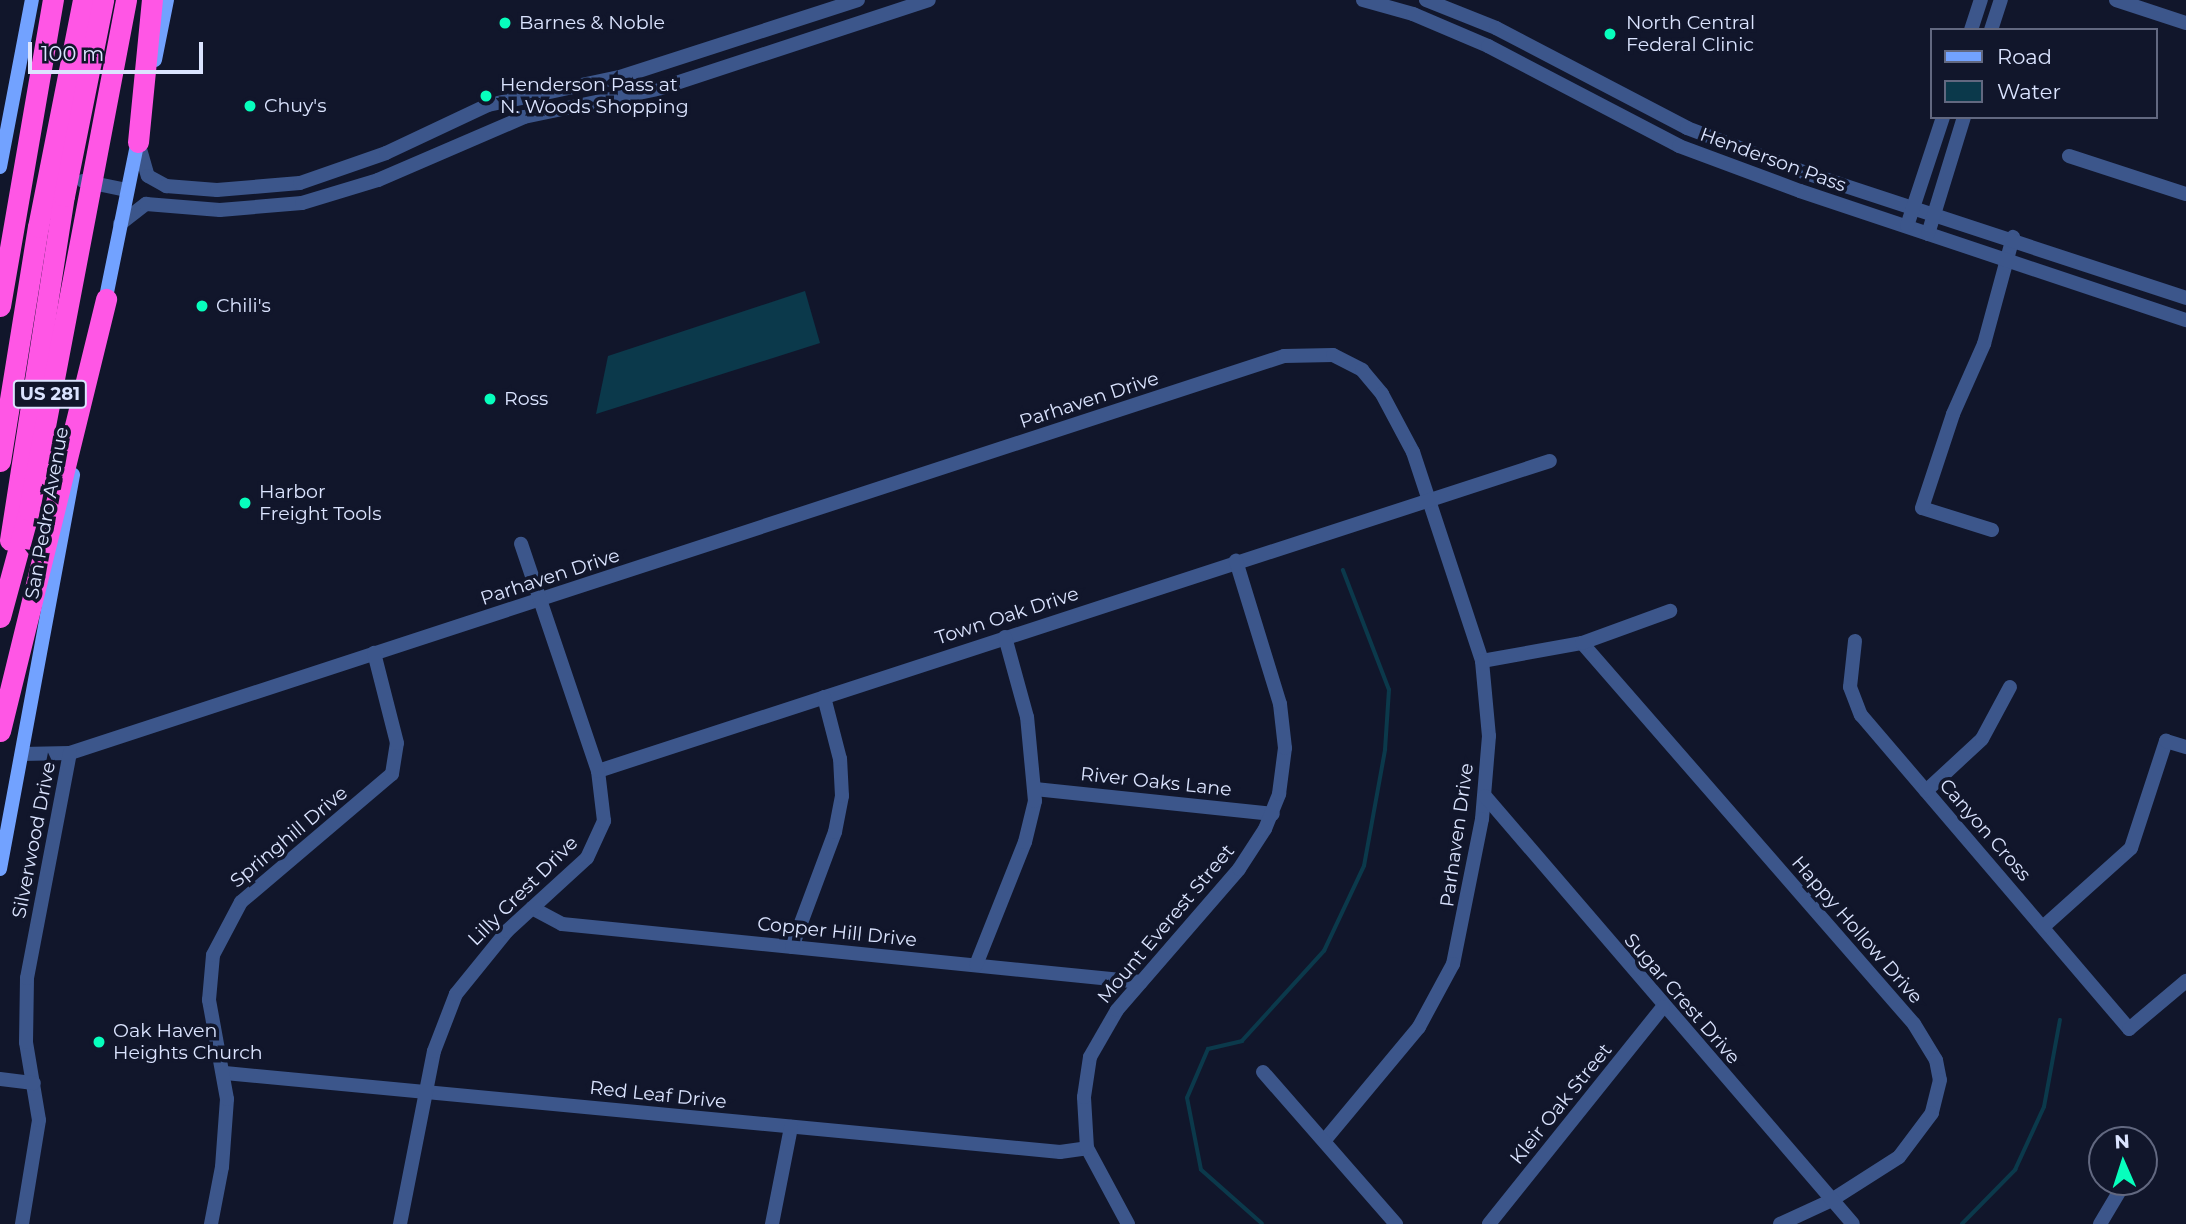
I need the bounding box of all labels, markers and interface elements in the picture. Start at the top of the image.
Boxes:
place label: Barnes & Noble [519,12,665,34]
place label: North Central Federal Clinic [1626,12,1755,56]
marker: Barnes & Noble [497,15,513,31]
marker: North Central Federal Clinic [1600,24,1620,44]
scale bar [32,28,206,72]
legend [1930,28,2158,119]
text: 100 m [41,41,104,66]
text: Road [1997,44,2052,69]
place label: Henderson Pass at N. Woods Shopping [500,74,689,118]
text: Water [1997,79,2061,104]
marker: Henderson Pass at N. Woods Shopping [478,88,494,104]
place label: Chuy's [264,95,326,117]
marker: Chuy's [242,98,258,114]
street label: Henderson Pass [1697,123,1849,197]
place label: Chili's [216,295,271,317]
marker: Chili's [194,298,210,314]
street label: Parhaven Drive [1017,367,1161,433]
road number: US 281 [12,380,88,408]
place label: Ross [504,388,548,410]
marker: Ross [482,391,498,407]
street label: San Pedro Avenue [21,425,73,601]
place label: Harbor Freight Tools [259,481,381,525]
marker: Harbor Freight Tools [237,495,253,511]
street label: Parhaven Drive [478,544,622,610]
street label: Town Oak Drive [932,582,1082,650]
street label: Silverwood Drive [8,760,60,920]
street label: Parhaven Drive [1436,762,1478,908]
street label: River Oaks Lane [1079,763,1233,801]
street label: Canyon Cross [1934,774,2036,886]
street label: Springhill Drive [226,781,352,893]
street label: Lilly Crest Drive [463,831,583,951]
street label: Mount Everest Street [1093,840,1239,1008]
street label: Happy Hollow Drive [1787,852,1927,1008]
street label: Copper Hill Drive [756,912,918,952]
street label: Sugar Crest Drive [1619,929,1745,1069]
place label: Oak Haven Heights Church [113,1020,263,1064]
marker: Oak Haven Heights Church [91,1034,107,1050]
street label: Kleir Oak Street [1505,1039,1617,1169]
street label: Red Leaf Drive [588,1076,728,1114]
north arrow [2088,1126,2158,1196]
text: N [2114,1130,2130,1153]

